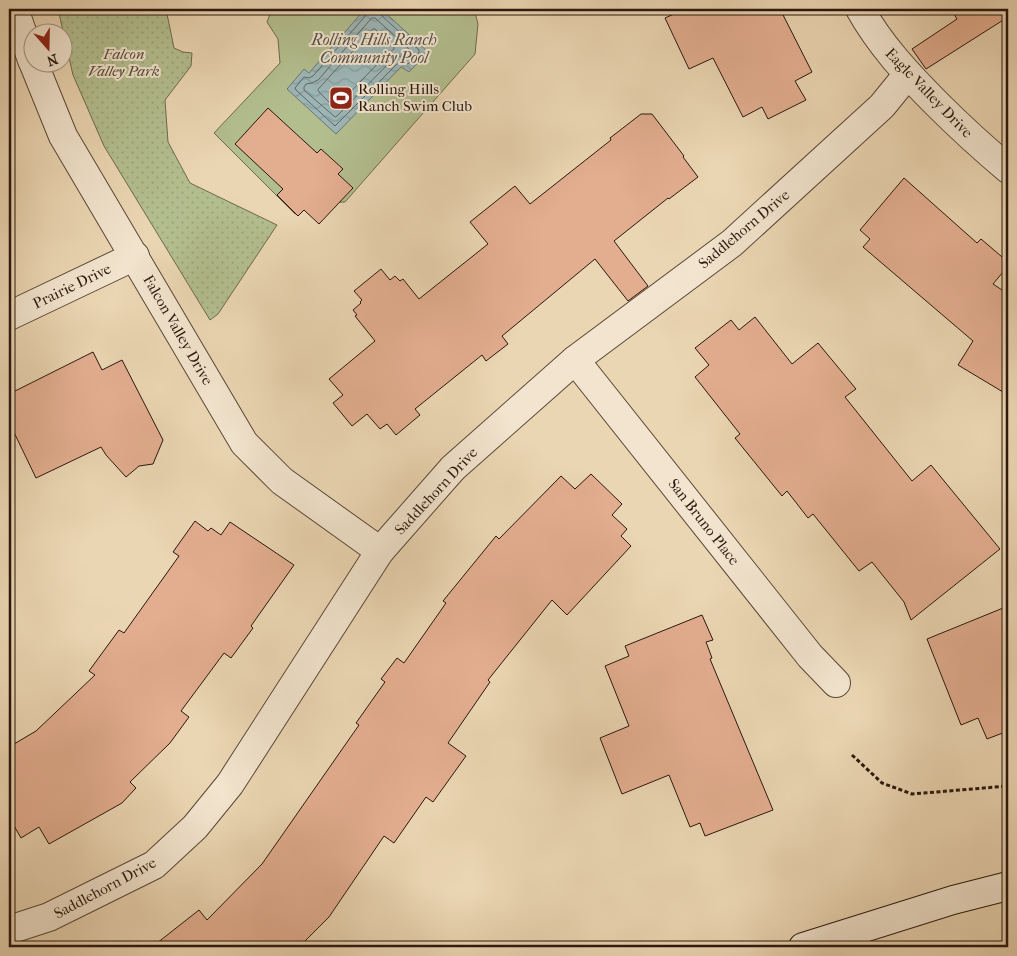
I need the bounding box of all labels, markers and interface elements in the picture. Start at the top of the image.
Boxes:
north arrow [22,22,72,72]
water label: Rolling Hills Ranch Community Pool [310,30,437,67]
street label: Eagle Valley Drive [882,44,977,142]
park label: Falcon Valley Park [88,45,160,80]
text: N [44,50,60,70]
place label: Rolling Hills Ranch Swim Club [358,80,472,115]
sports icon: Rolling Hills Ranch Swim Club [328,85,354,111]
street label: Saddlehorn Drive [695,185,794,272]
street label: Prairie Drive [30,259,115,313]
street label: Falcon Valley Drive [139,272,217,389]
street label: Saddlehorn Drive [391,443,482,539]
street label: San Bruno Place [665,475,744,569]
street label: Saddlehorn Drive [51,853,160,923]

